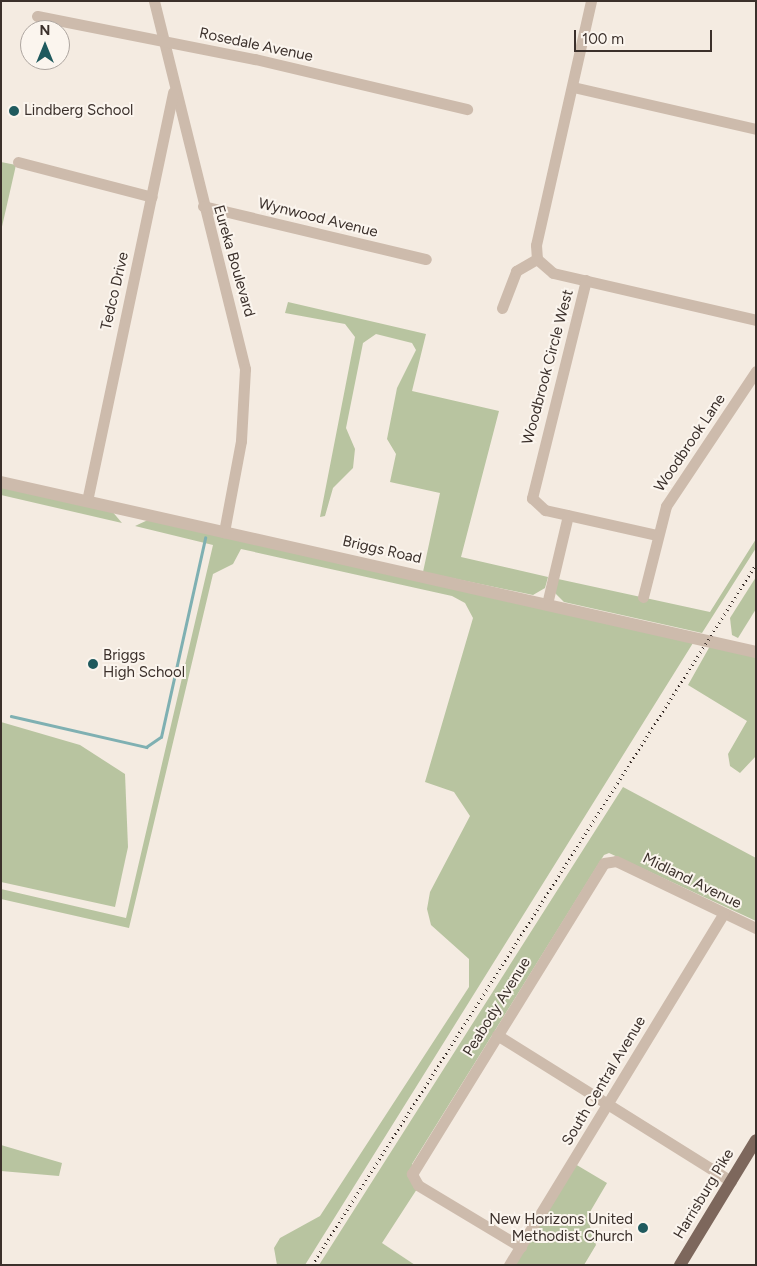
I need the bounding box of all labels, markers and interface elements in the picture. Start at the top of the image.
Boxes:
north arrow [20,20,70,70]
scale bar [577,20,714,52]
text: N [40,22,50,39]
street label: Rosedale Avenue [198,24,314,66]
text: 100 m [582,30,624,48]
place label: Lindberg School [24,102,133,120]
marker: Lindberg School [8,105,20,117]
street label: Wynwood Avenue [256,194,380,242]
street label: Eureka Boulevard [209,203,259,319]
street label: Tedco Drive [97,250,133,332]
street label: Woodbrook Circle West [519,288,577,446]
street label: Woodbrook Lane [651,391,729,495]
street label: Briggs Road [341,532,423,568]
place label: Briggs High School [103,646,185,681]
marker: Briggs High School [87,658,99,670]
street label: Midland Avenue [640,849,744,913]
street label: Peabody Avenue [459,954,535,1060]
street label: South Central Avenue [558,1013,650,1149]
street label: Harrisburg Pike [670,1146,738,1242]
place label: New Horizons United Methodist Church [489,1210,633,1245]
marker: New Horizons United Methodist Church [637,1222,649,1234]

